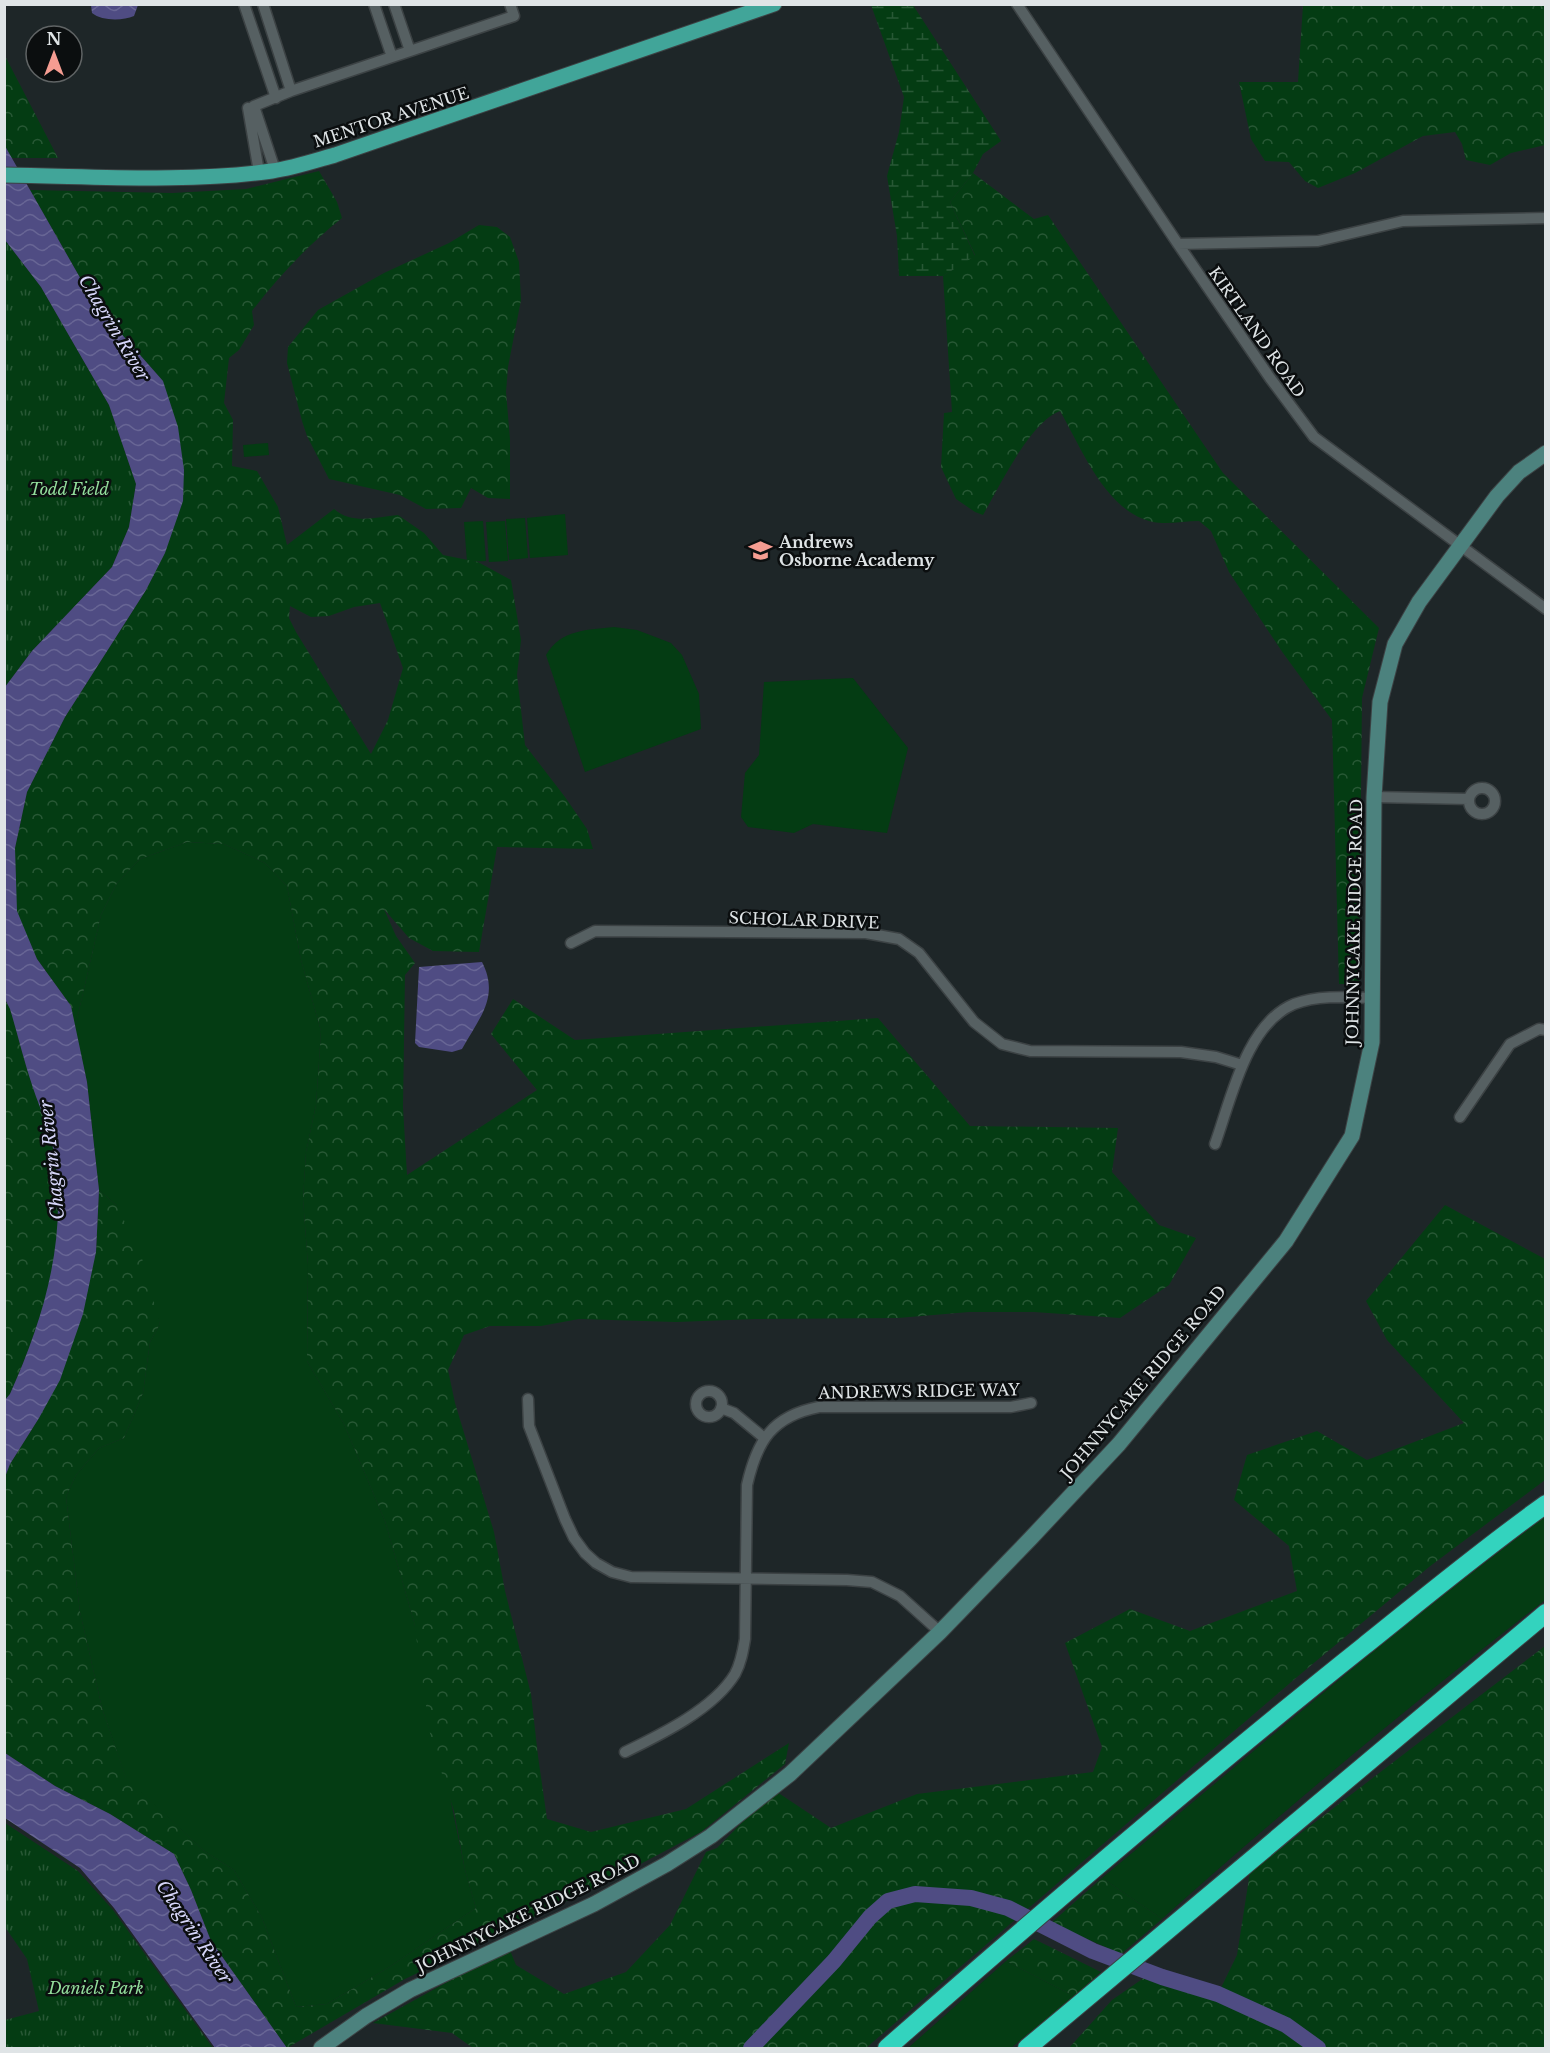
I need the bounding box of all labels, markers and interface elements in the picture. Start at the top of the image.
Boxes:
north arrow [24,24,84,84]
text: N [46,29,62,49]
street label: MENTOR AVENUE [311,82,471,152]
street label: KIRTLAND ROAD [1204,263,1310,401]
water label: Chagrin River [74,271,155,386]
park label: Todd Field [29,479,110,499]
place label: Andrews Osborne Academy [778,532,935,570]
school or university icon: Andrews Osborne Academy [748,538,774,564]
street label: JOHNNYCAKE RIDGE ROAD [1342,798,1366,1048]
street label: SCHOLAR DRIVE [728,907,880,933]
water label: Chagrin River [35,1098,69,1221]
street label: JOHNNYCAKE RIDGE ROAD [1055,1281,1230,1484]
street label: ANDREWS RIDGE WAY [817,1379,1020,1403]
street label: JOHNNYCAKE RIDGE ROAD [411,1850,643,1977]
water label: Chagrin River [151,1876,237,1989]
park label: Daniels Park [47,1978,144,1998]

